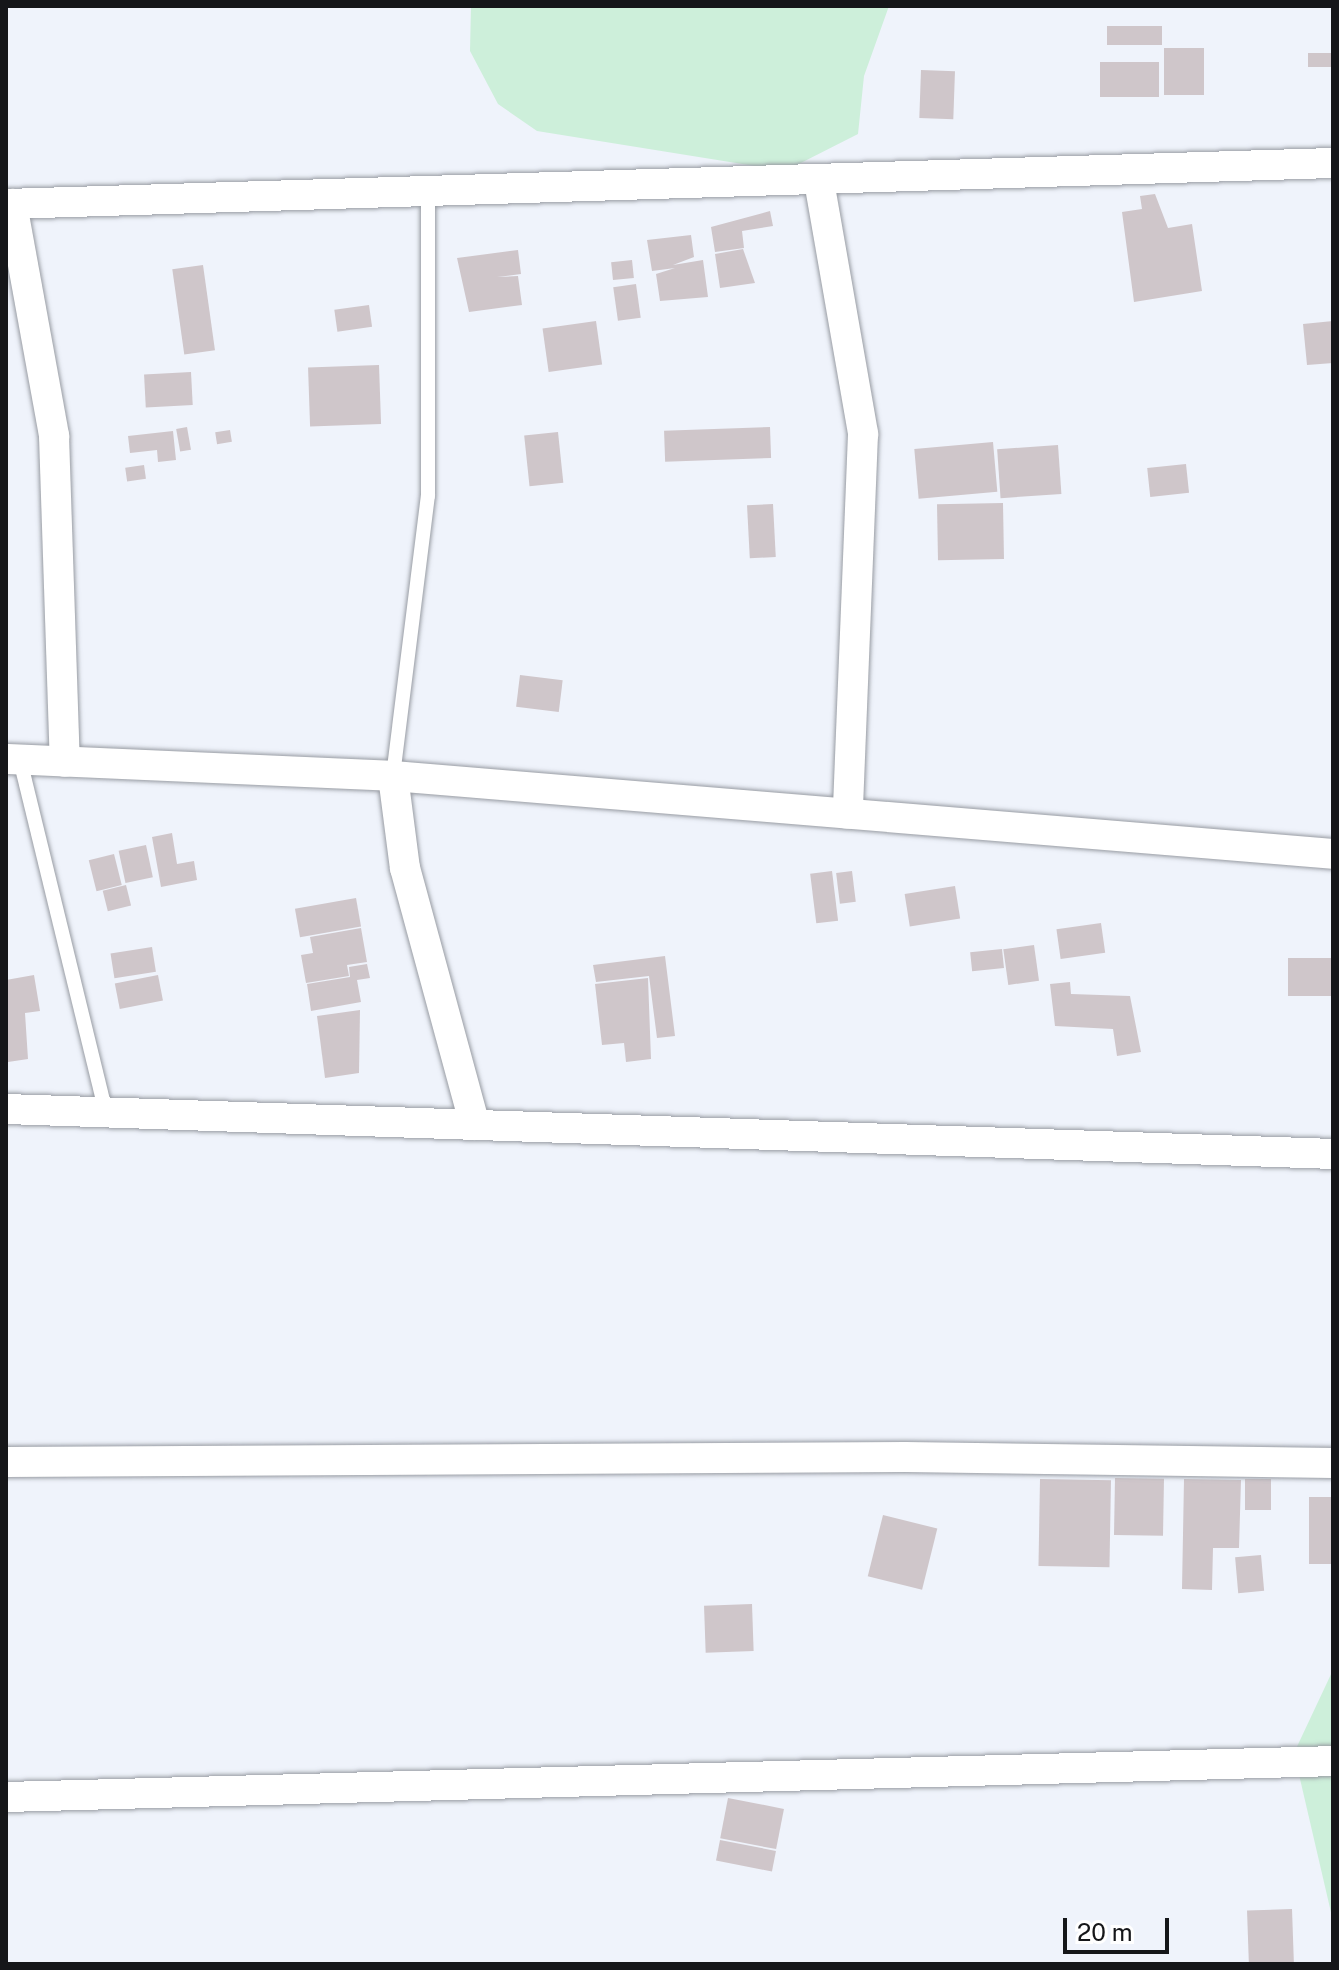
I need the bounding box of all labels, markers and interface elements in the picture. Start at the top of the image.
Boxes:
scale bar [1067,1902,1173,1952]
text: 20 m [1077,1918,1133,1946]

